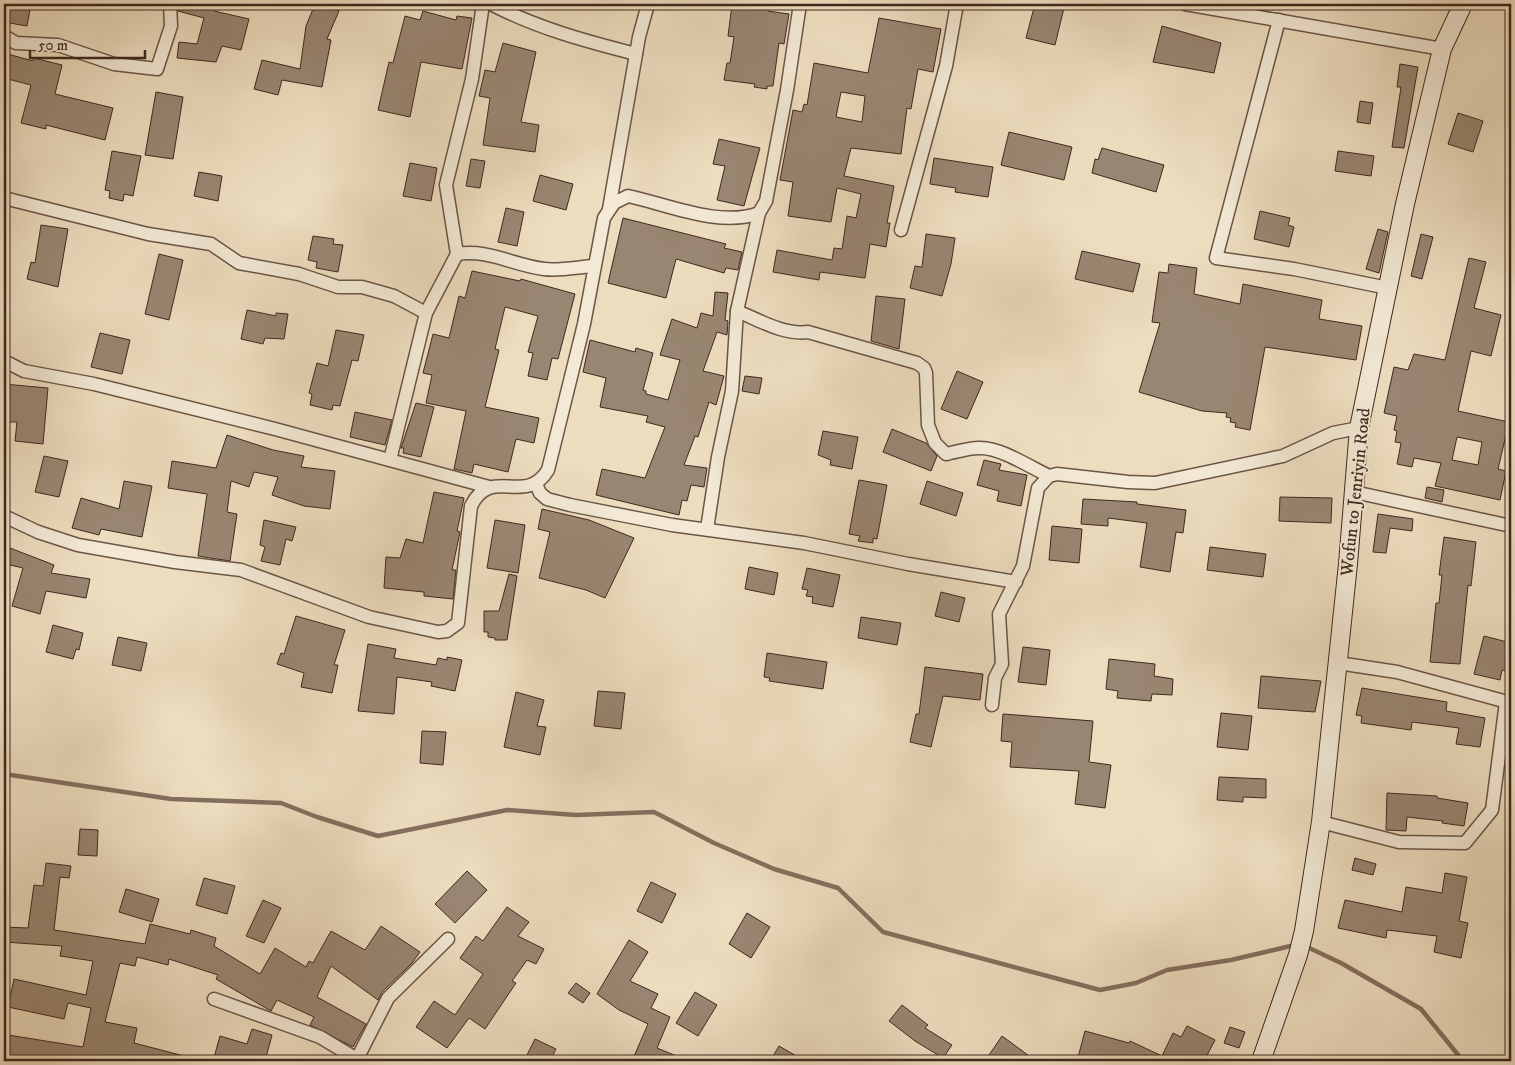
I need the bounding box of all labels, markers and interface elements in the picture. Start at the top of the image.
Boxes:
scale bar [30,28,145,60]
text: 50 m [38,36,68,55]
street label: Wofun to Jenriyin Road [1336,407,1376,578]

